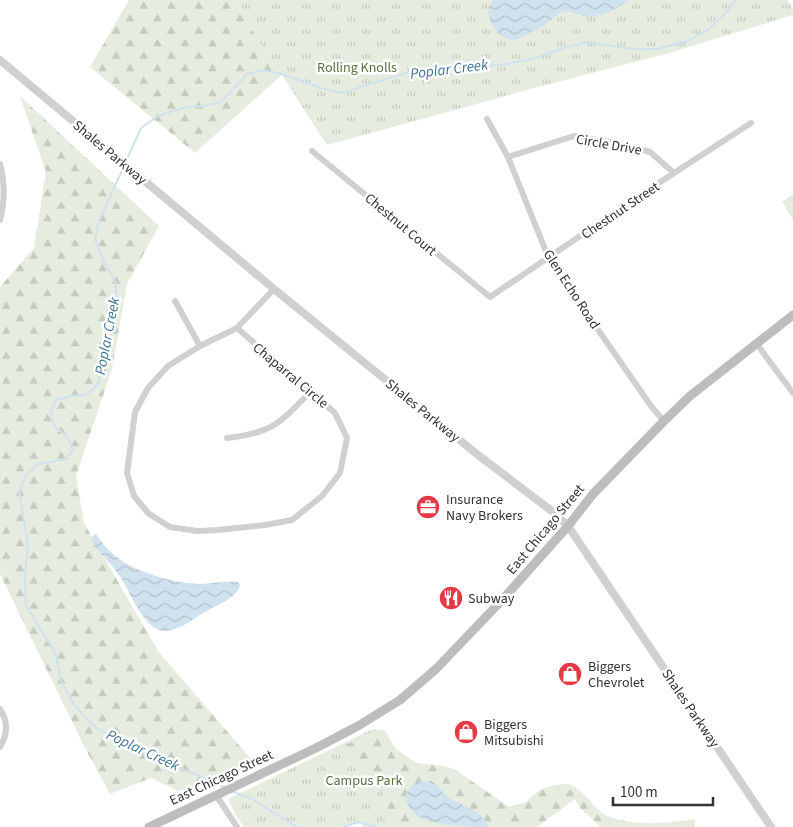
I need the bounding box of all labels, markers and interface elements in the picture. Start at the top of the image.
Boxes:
water label: Poplar Creek [409,54,490,85]
park label: Rolling Knolls [317,58,397,78]
street label: Shales Parkway [68,116,151,190]
street label: Circle Drive [574,129,643,161]
street label: Chestnut Street [577,177,664,244]
street label: Chestnut Court [360,189,441,261]
street label: Glen Echo Road [538,246,604,333]
water label: Poplar Creek [90,295,125,377]
street label: Chaparral Circle [248,338,333,413]
street label: Shales Parkway [381,374,464,447]
street label: East Chicago Street [502,480,590,579]
place label: Insurance Navy Brokers [446,490,523,526]
office icon: Insurance Navy Brokers [415,494,441,520]
restaurant icon: Subway [438,585,464,611]
place label: Subway [468,589,515,609]
place label: Biggers Chevrolet [588,657,645,693]
shop icon: Biggers Chevrolet [557,661,583,687]
street label: Shales Parkway [656,665,724,752]
place label: Biggers Mitsubishi [484,715,544,751]
shop icon: Biggers Mitsubishi [453,719,479,745]
water label: Poplar Creek [103,724,184,777]
street label: East Chicago Street [166,745,277,811]
park label: Campus Park [326,771,403,791]
scale bar [613,774,713,806]
text: 100 m [620,782,658,803]

